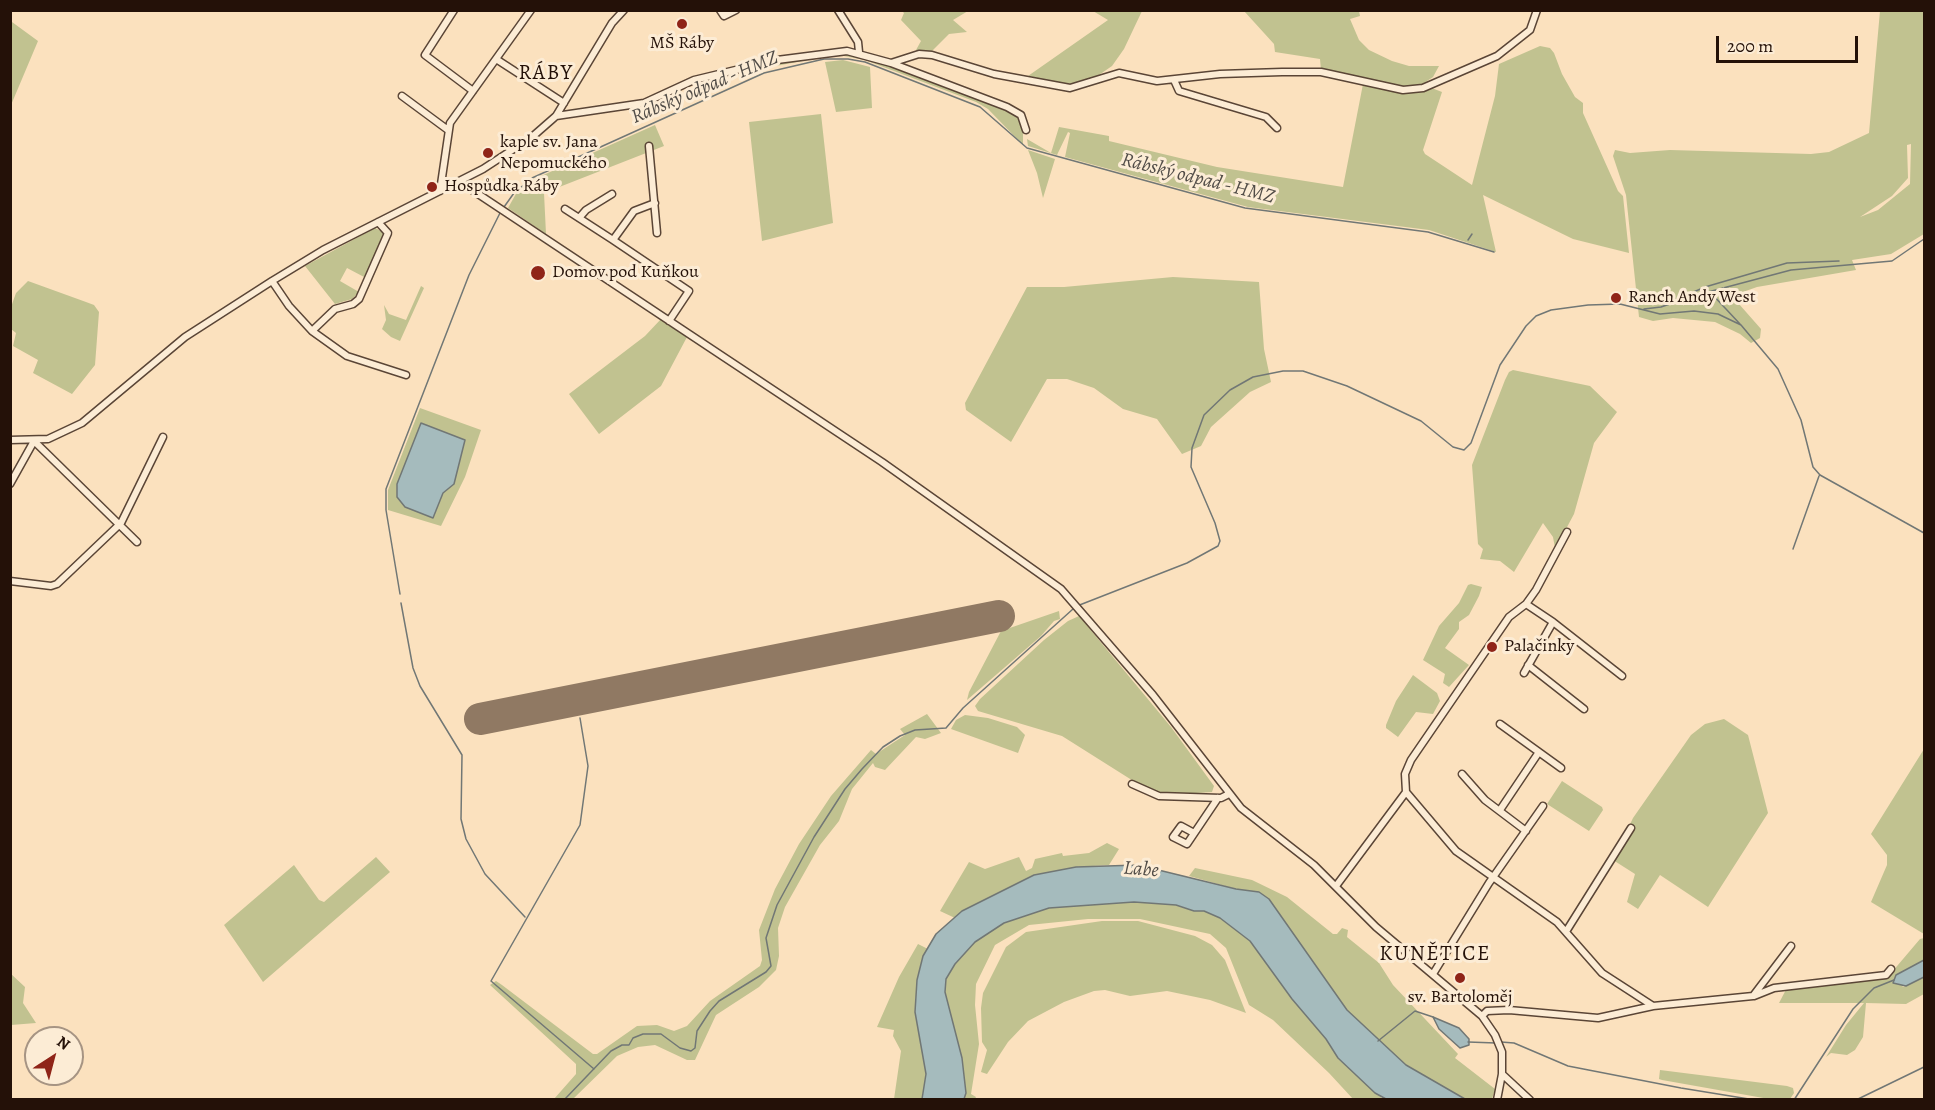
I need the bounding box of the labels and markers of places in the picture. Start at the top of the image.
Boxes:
marker: MŠ Ráby [675,17,689,31]
place label: MŠ Ráby [650,33,714,55]
place label: kaple sv. Jana Nepomuckého [500,132,607,174]
marker: kaple sv. Jana Nepomuckého [481,146,495,160]
place label: Hospůdka Ráby [444,176,559,198]
marker: Hospůdka Ráby [425,180,439,194]
place label: Domov pod Kuňkou [552,262,699,284]
marker: Domov pod Kuňkou [529,264,547,282]
place label: Ranch Andy West [1628,287,1756,309]
marker: Ranch Andy West [1609,291,1623,305]
place label: Palačinky [1504,636,1574,658]
marker: Palačinky [1485,640,1499,654]
marker: sv. Bartoloměj [1453,971,1467,985]
place label: sv. Bartoloměj [1408,987,1512,1009]

